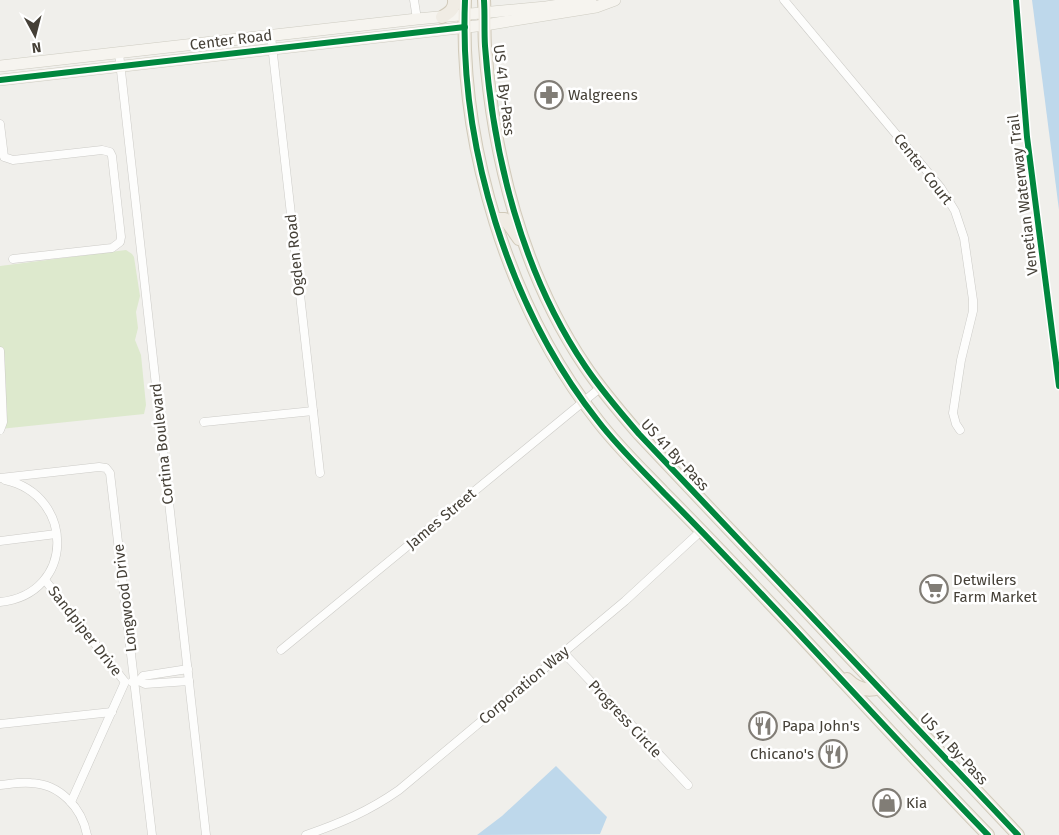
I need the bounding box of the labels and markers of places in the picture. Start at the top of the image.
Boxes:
pharmacy icon: Walgreens [534,80,564,110]
place label: Walgreens [568,86,638,104]
place label: Detwilers Farm Market [953,571,1038,606]
supermarket icon: Detwilers Farm Market [919,574,949,604]
restaurant icon: Papa John's [748,711,778,741]
place label: Papa John's [782,717,860,735]
restaurant icon: Chicano's [818,739,848,769]
place label: Chicano's [750,745,814,763]
shop icon: Kia [872,788,902,818]
place label: Kia [906,794,927,812]

